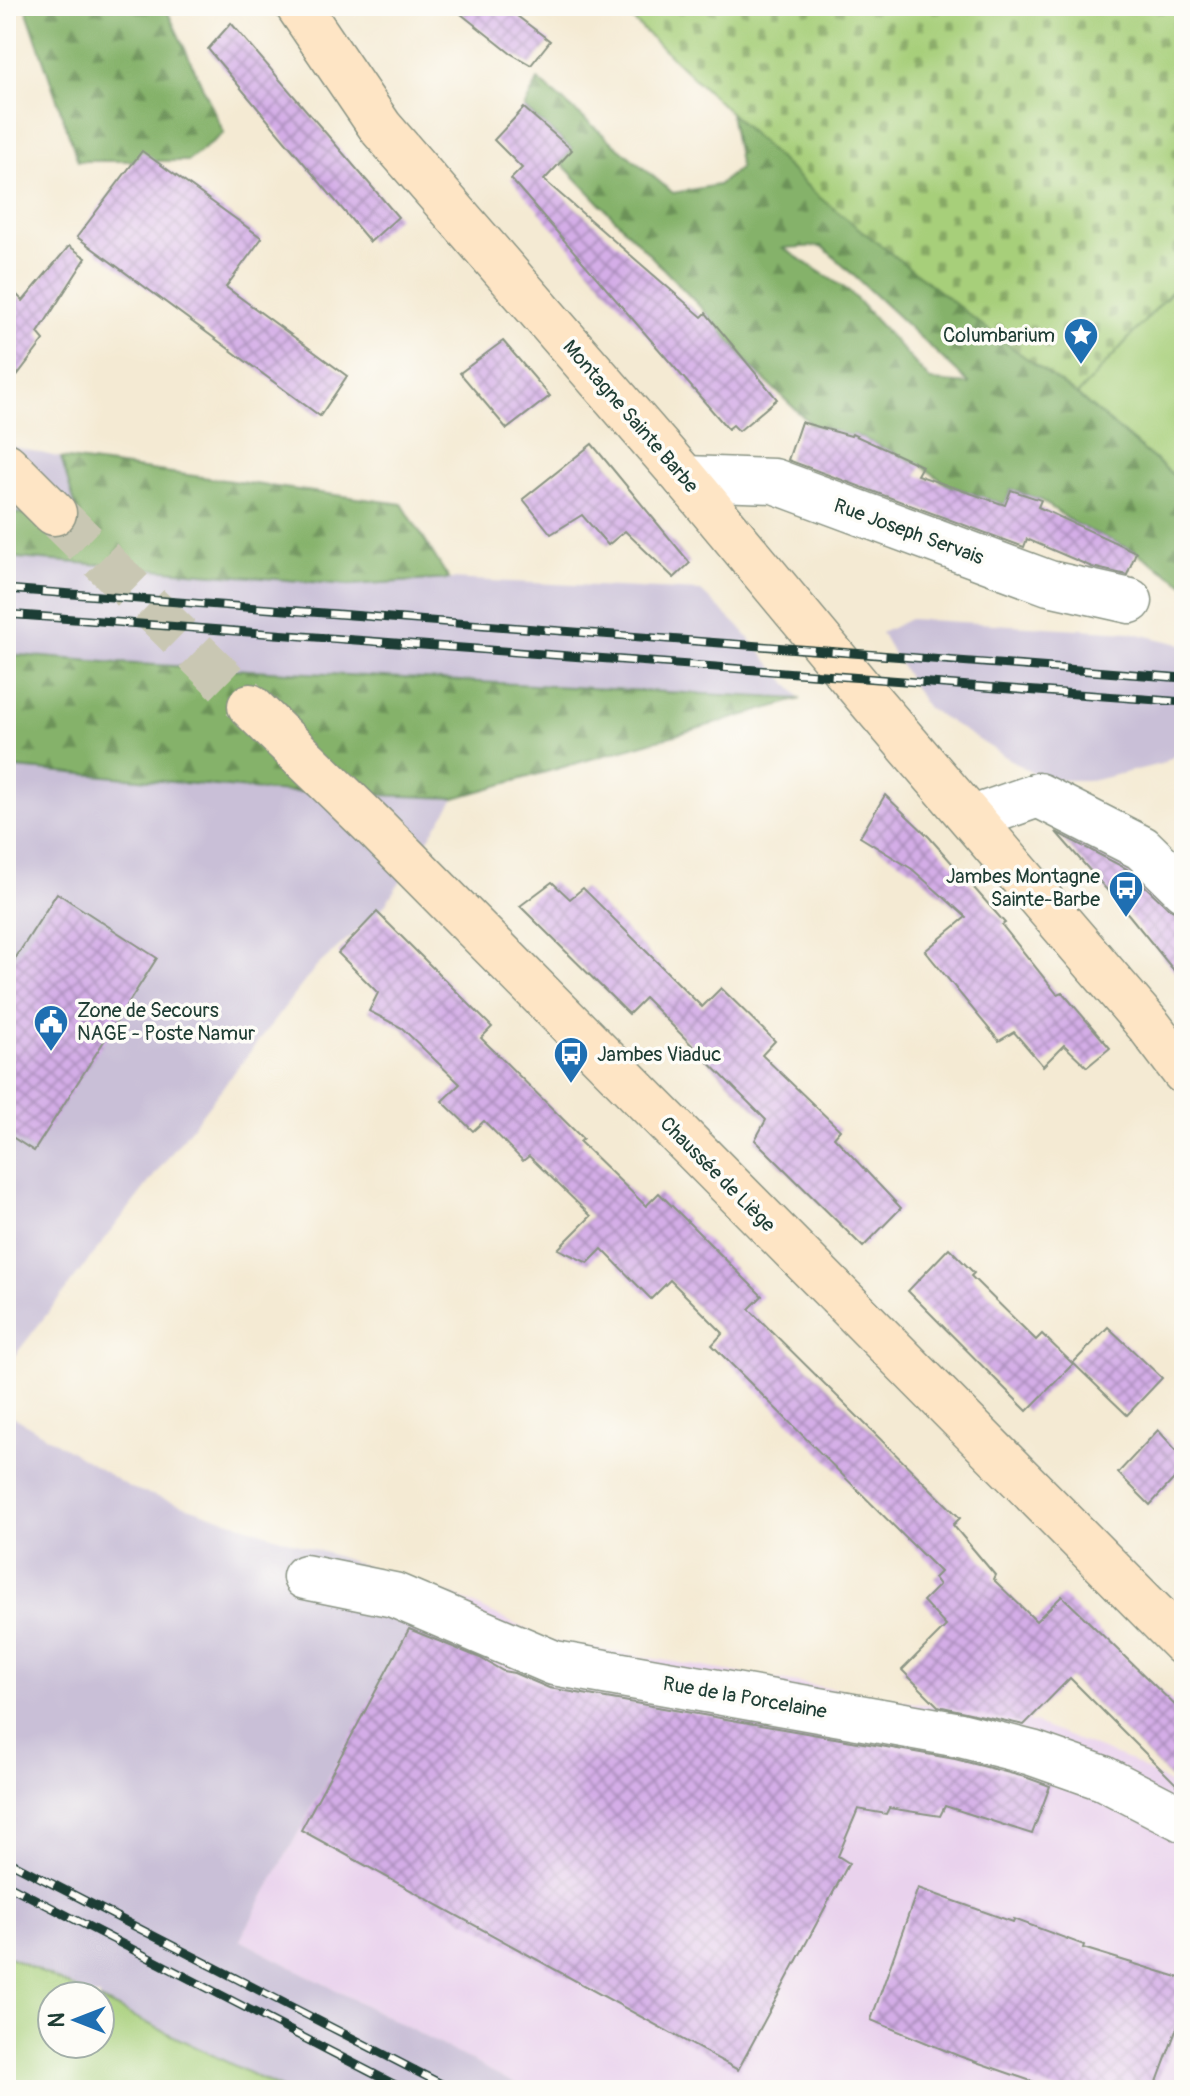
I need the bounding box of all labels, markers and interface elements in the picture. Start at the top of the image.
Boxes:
place icon: Columbarium [1062,316,1100,366]
place label: Columbarium [943,323,1055,348]
street label: Montagne Sainte Barbe [558,335,704,498]
street label: Rue Joseph Servais [831,493,987,570]
place label: Jambes Montagne Sainte-Barbe [946,864,1100,912]
bus stop icon: Jambes Montagne Sainte-Barbe [1107,869,1145,919]
place label: Zone de Secours NAGE - Poste Namur [77,998,255,1046]
public building icon: Zone de Secours NAGE - Poste Namur [32,1003,70,1053]
bus stop icon: Jambes Viaduc [552,1035,590,1085]
place label: Jambes Viaduc [597,1042,721,1067]
street label: Chaussée de Liège [655,1111,781,1237]
street label: Rue de la Porcelaine [661,1671,829,1724]
north arrow [36,1980,116,2060]
text: N [43,2012,71,2027]

